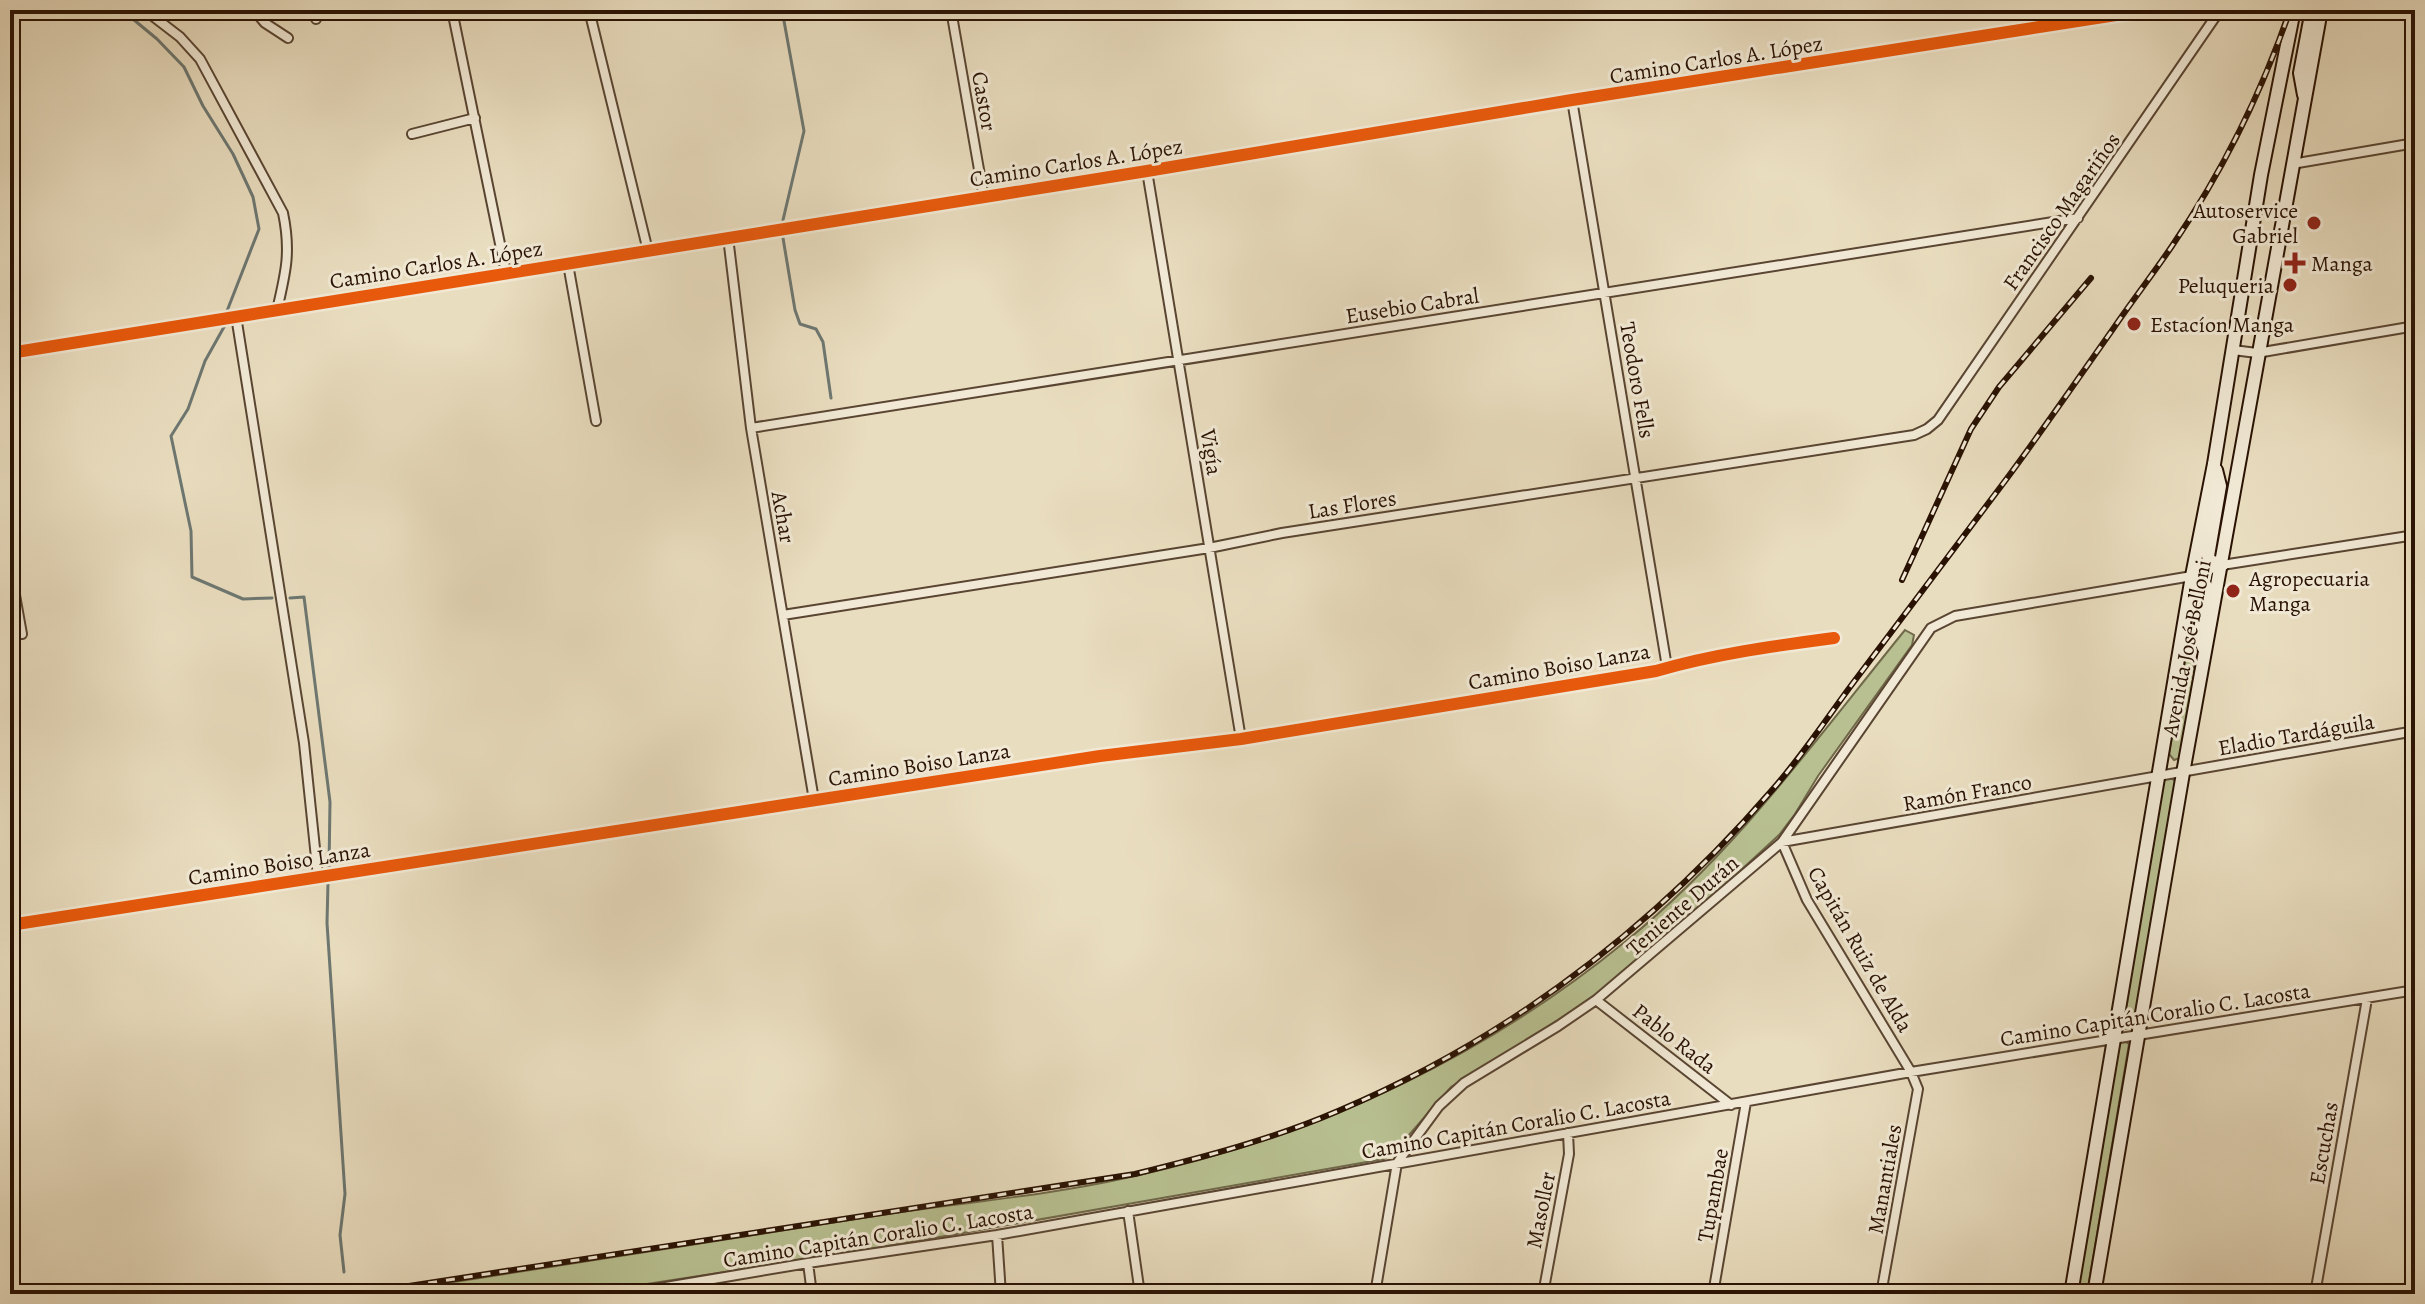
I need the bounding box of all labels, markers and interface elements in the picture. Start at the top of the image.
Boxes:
street label: Camino Carlos A. López [1608,28,1825,92]
street label: Castor [964,69,1004,133]
street label: Francisco Magariños [1996,127,2128,297]
street label: Camino Carlos A. López [968,131,1185,195]
place label: Autoservice Gabriel [2192,196,2298,251]
marker: Autoservice Gabriel [2305,214,2323,232]
street label: Camino Carlos A. López [328,233,545,297]
place label: Manga [2311,249,2373,279]
marker: Manga [2286,254,2304,272]
place label: Peluqueria [2178,271,2275,301]
marker: Peluqueria [2281,276,2299,294]
street label: Eusebio Cabral [1343,281,1481,331]
place label: Estacíon Manga [2150,310,2295,340]
marker: Estacíon Manga [2125,315,2143,333]
street label: Teodoro Fells [1612,320,1662,441]
street label: Vigía [1192,426,1230,478]
street label: Las Flores [1306,483,1399,527]
street label: Achar [764,488,802,546]
street label: Avenida José Belloni [2155,557,2219,740]
place label: Agropecuaria Manga [2248,564,2371,619]
marker: Agropecuaria Manga [2224,582,2242,600]
street label: Camino Boiso Lanza [1466,636,1653,698]
street label: Eladio Tardáguila [2216,706,2377,763]
street label: Camino Boiso Lanza [826,736,1013,794]
street label: Ramón Franco [1900,767,2034,819]
street label: Camino Boiso Lanza [186,835,373,893]
street label: Teniente Durán [1620,848,1745,963]
street label: Capitán Ruiz de Alda [1800,861,1920,1039]
street label: Camino Capitán Coralio C. Lacosta [1998,976,2313,1054]
street label: Pablo Rada [1626,996,1723,1082]
street label: Camino Capitán Coralio C. Lacosta [1359,1083,1674,1167]
street label: Escuchas [2302,1100,2346,1187]
street label: Manantiales [1861,1122,1909,1236]
street label: Tupambae [1690,1146,1736,1244]
street label: Masoller [1519,1169,1563,1251]
street label: Camino Capitán Coralio C. Lacosta [721,1197,1036,1275]

